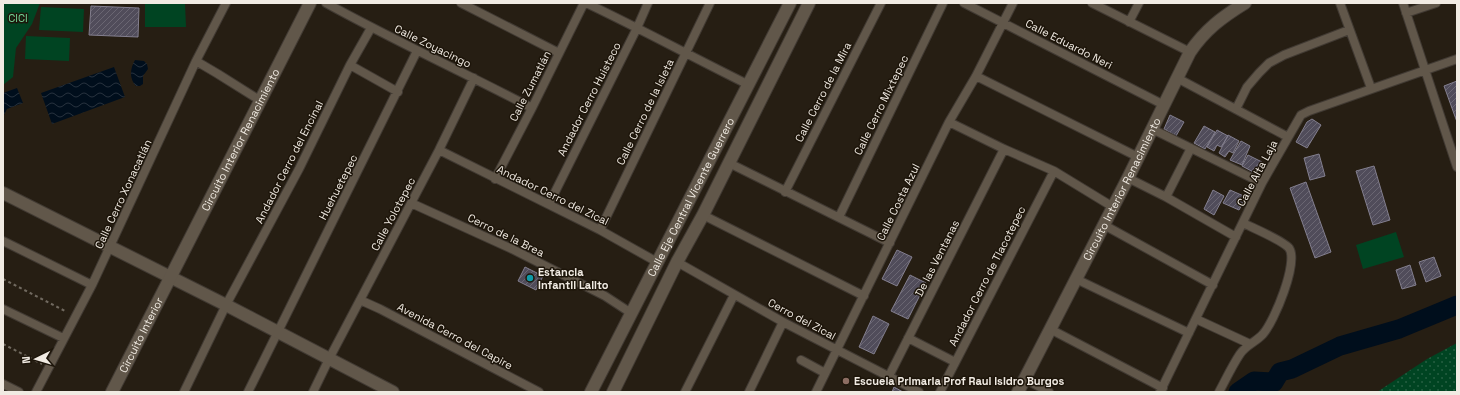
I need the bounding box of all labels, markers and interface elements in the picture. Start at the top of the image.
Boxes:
park label: CICI [8,11,28,25]
street label: Calle Eduardo Neri [1023,16,1115,72]
street label: Calle Zoyacingo [392,21,474,71]
street label: Andador Cerro Huisteco [554,39,624,158]
street label: Calle Cerro de la Mira [792,39,855,144]
street label: Calle Zumatlán [506,48,554,124]
street label: Calle Cerro Mixtepec [851,53,911,157]
street label: Calle Cerro de la Isleta [613,56,677,167]
street label: Circuito Interior Renacimiento [198,66,283,213]
street label: Andador Cerro del Encinal [252,98,326,226]
street label: Calle Eje Central Vicente Guerrero [644,115,737,279]
street label: Circuito Interior Renacimiento [1080,115,1164,263]
street label: Calle Cerro Xonacatlán [91,137,155,251]
street label: Calle Alta Laja [1234,137,1281,209]
street label: Huehuetepec [315,152,361,222]
street label: Calle Costa Azul [873,161,923,243]
street label: Andador Cerro del Zical [495,162,611,228]
street label: Calle Yolotepec [368,175,418,253]
street label: Andador Cerro de Tlacotepec [946,204,1028,348]
street label: Cerro de la Brea [465,210,547,260]
street label: De las Ventanas [912,217,962,298]
place label: Estancia Infantil Lalito [538,265,609,292]
marker: Estancia Infantil Lalito [525,273,535,283]
street label: Circuito Interior [116,295,166,375]
street label: Cerro del Zical [766,295,838,343]
street label: Avenida Cerro del Capire [395,300,515,372]
north arrow [16,339,56,379]
text: N [19,356,33,364]
place label: Escuela Primaria Prof Raul Isidro Burgos [854,374,1064,388]
marker: Escuela Primaria Prof Raul Isidro Burgos [841,376,851,386]

